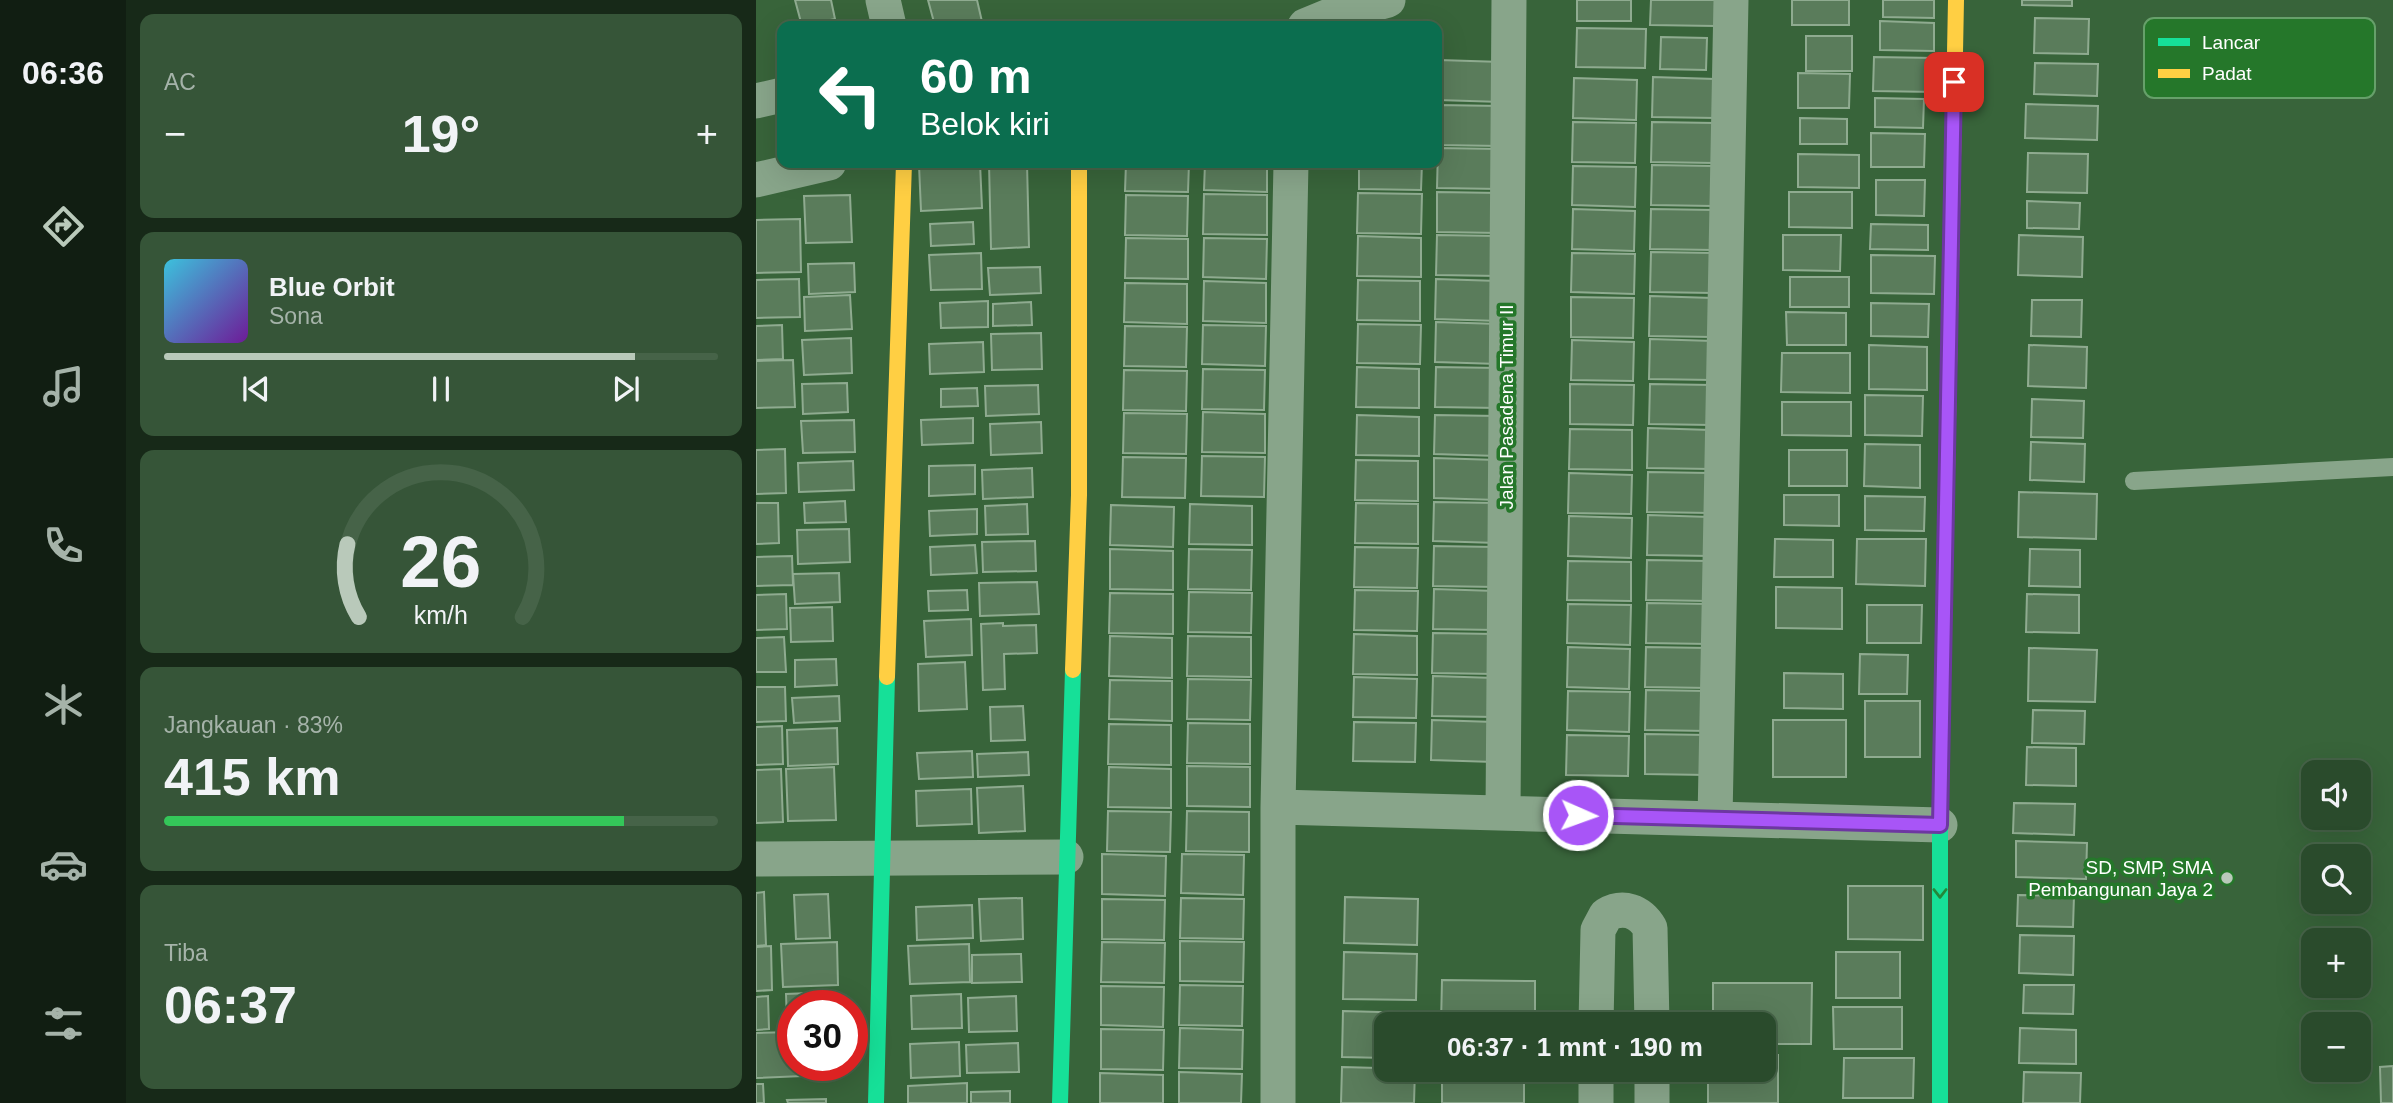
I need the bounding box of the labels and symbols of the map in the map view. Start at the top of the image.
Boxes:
legend [2144,18,2375,98]
text: Lancar [2202,32,2261,53]
pin [1924,52,1984,112]
text: Padat [2202,63,2252,84]
street label: Jalan Pasadena Timur II [1496,305,1517,509]
position arrow [1541,778,1615,852]
place label: SD, SMP, SMA Pembangunan Jaya 2 [2028,857,2213,900]
marker: SD, SMP, SMA Pembangunan Jaya 2 [2219,870,2235,886]
one-way arrow [1932,888,1948,899]
speed limit sign: 30 [777,990,868,1081]

